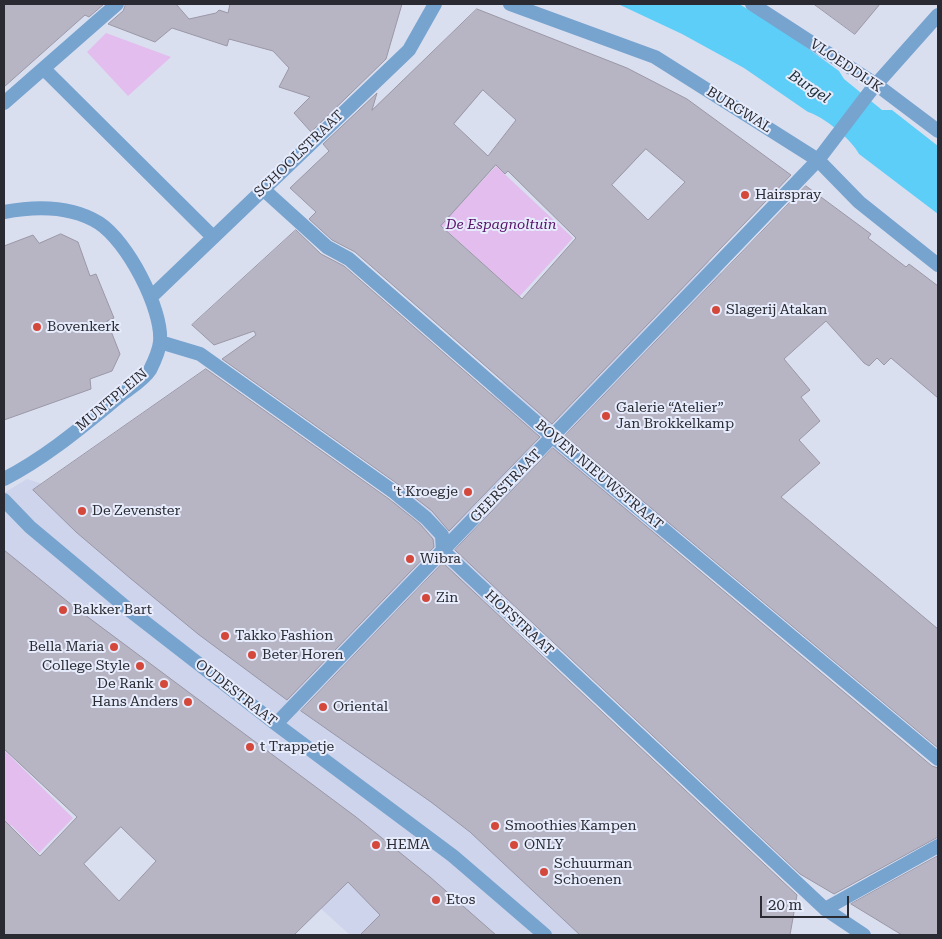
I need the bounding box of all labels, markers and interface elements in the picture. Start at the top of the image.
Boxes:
street label: VLOEDDIJK [807,36,885,96]
water label: Burgel [785,67,833,107]
street label: BURGWAL [704,83,774,137]
street label: SCHOOLSTRAAT [251,107,347,201]
place label: Hairspray [755,187,821,203]
marker: Hairspray [739,189,751,201]
park label: De Espagnoltuin [446,217,556,233]
place label: Slagerij Atakan [726,302,827,318]
marker: Slagerij Atakan [710,304,722,316]
place label: Bovenkerk [47,319,120,335]
marker: Bovenkerk [31,321,43,333]
street label: MUNTPLEIN [73,365,151,435]
place label: Galerie “Atelier” Jan Brokkelkamp [616,400,734,432]
marker: Galerie “Atelier” Jan Brokkelkamp [600,410,612,422]
street label: BOVEN NIEUWSTRAAT [532,417,666,533]
street label: GEERSTRAAT [467,446,545,526]
place label: 't Kroegje [393,484,458,500]
marker: 't Kroegje [462,486,474,498]
place label: De Zevenster [92,503,180,519]
marker: De Zevenster [76,505,88,517]
place label: Wibra [420,551,461,567]
marker: Wibra [404,553,416,565]
street label: HOFSTRAAT [481,587,557,659]
place label: Zin [436,590,458,606]
marker: Zin [420,592,432,604]
place label: Bakker Bart [73,602,152,618]
marker: Bakker Bart [57,604,69,616]
place label: Takko Fashion [235,628,333,644]
marker: Takko Fashion [219,630,231,642]
place label: Bella Maria [29,639,104,655]
marker: Bella Maria [108,641,120,653]
place label: Beter Horen [262,647,344,663]
marker: Beter Horen [246,649,258,661]
street label: OUDESTRAAT [192,656,280,730]
place label: College Style [42,658,130,674]
marker: College Style [134,660,146,672]
place label: De Rank [97,676,154,692]
marker: De Rank [158,678,170,690]
place label: Hans Anders [92,694,178,710]
marker: Hans Anders [182,696,194,708]
place label: Oriental [333,699,388,715]
marker: Oriental [317,701,329,713]
place label: t Trappetje [260,739,334,755]
marker: t Trappetje [244,741,256,753]
place label: Smoothies Kampen [505,818,637,834]
marker: Smoothies Kampen [489,820,501,832]
place label: HEMA [386,837,430,853]
place label: ONLY [524,837,564,853]
marker: HEMA [370,839,382,851]
marker: ONLY [508,839,520,851]
place label: Schuurman Schoenen [554,856,632,889]
marker: Schuurman Schoenen [538,866,550,878]
scale bar [762,886,851,918]
place label: Etos [446,892,475,908]
marker: Etos [430,894,442,906]
text: 20 m [768,896,802,914]

